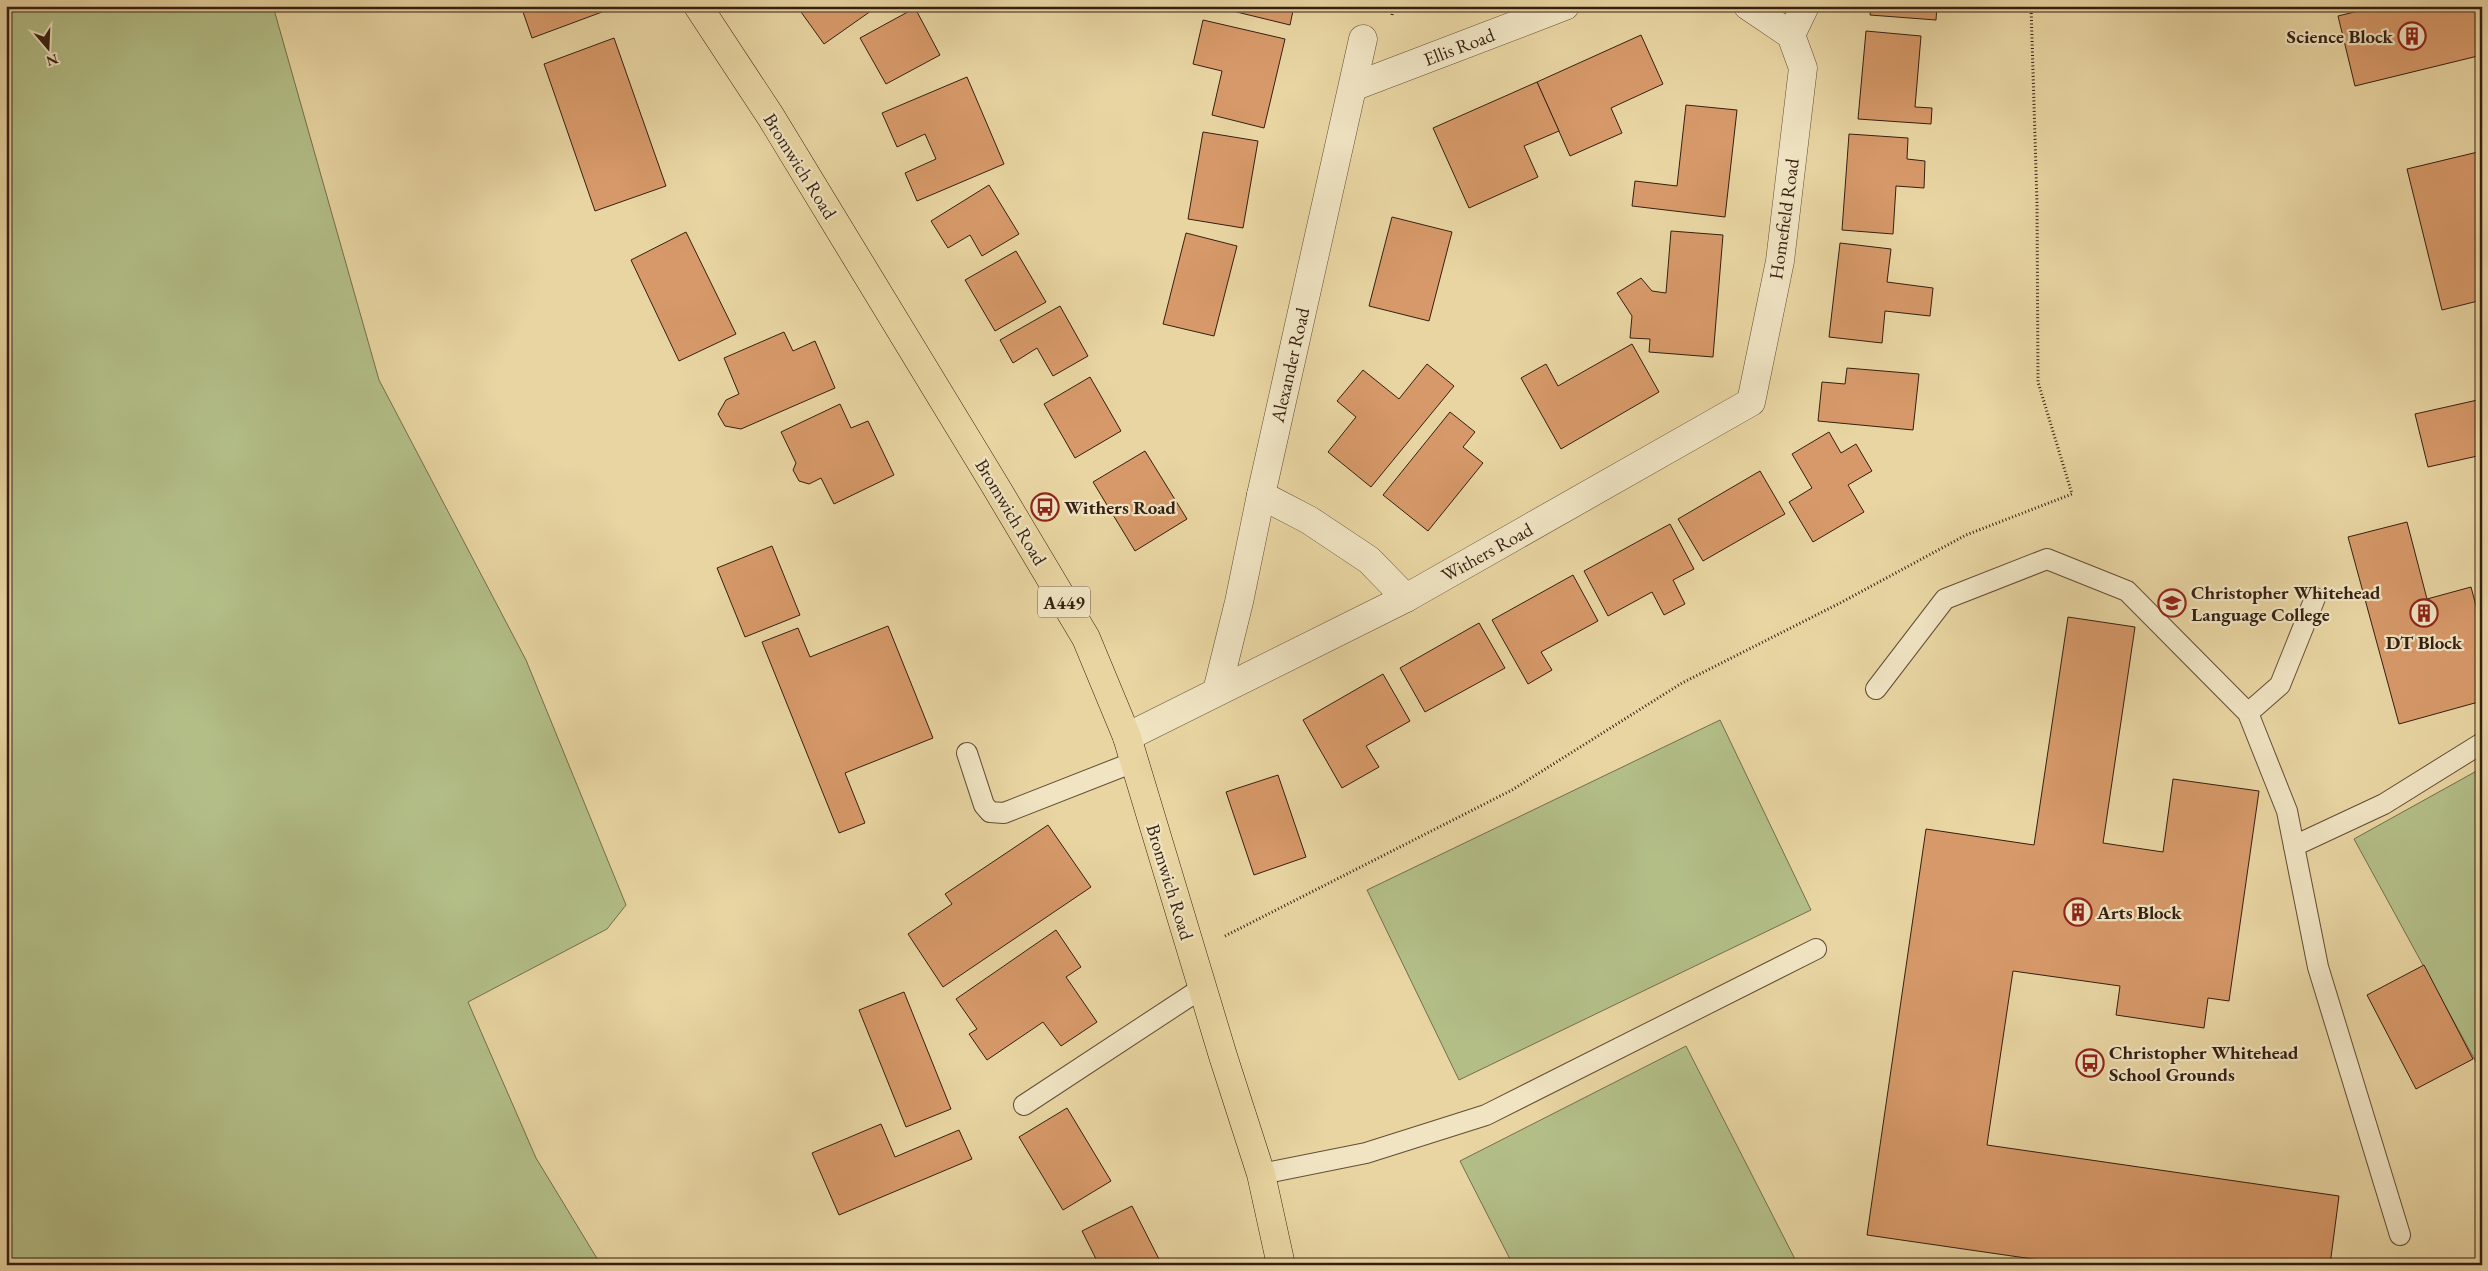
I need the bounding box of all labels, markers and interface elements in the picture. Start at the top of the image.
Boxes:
building icon: Science Block [2397,21,2427,51]
north arrow [22,22,72,72]
street label: Ellis Road [1420,22,1498,72]
place label: Science Block [2287,24,2394,49]
text: N [43,50,61,71]
street label: Bromwich Road [758,109,843,224]
street label: Homefield Road [1763,156,1805,281]
street label: Alexander Road [1264,305,1315,426]
street label: Bromwich Road [969,454,1053,570]
bus stop icon: Withers Road [1030,492,1060,522]
place label: Withers Road [1064,495,1177,520]
street label: Withers Road [1437,516,1538,587]
place label: Christopher Whitehead Language College [2191,580,2381,627]
road number: A449 [1038,586,1090,618]
school or university icon: Christopher Whitehead Language College [2157,588,2187,618]
building icon: DT Block [2409,598,2439,628]
place label: DT Block [2386,630,2463,655]
street label: Bromwich Road [1141,821,1200,943]
building icon: Arts Block [2063,897,2093,927]
place label: Arts Block [2096,900,2182,925]
place label: Christopher Whitehead School Grounds [2109,1040,2299,1087]
bus stop icon: Christopher Whitehead School Grounds [2075,1048,2105,1078]

